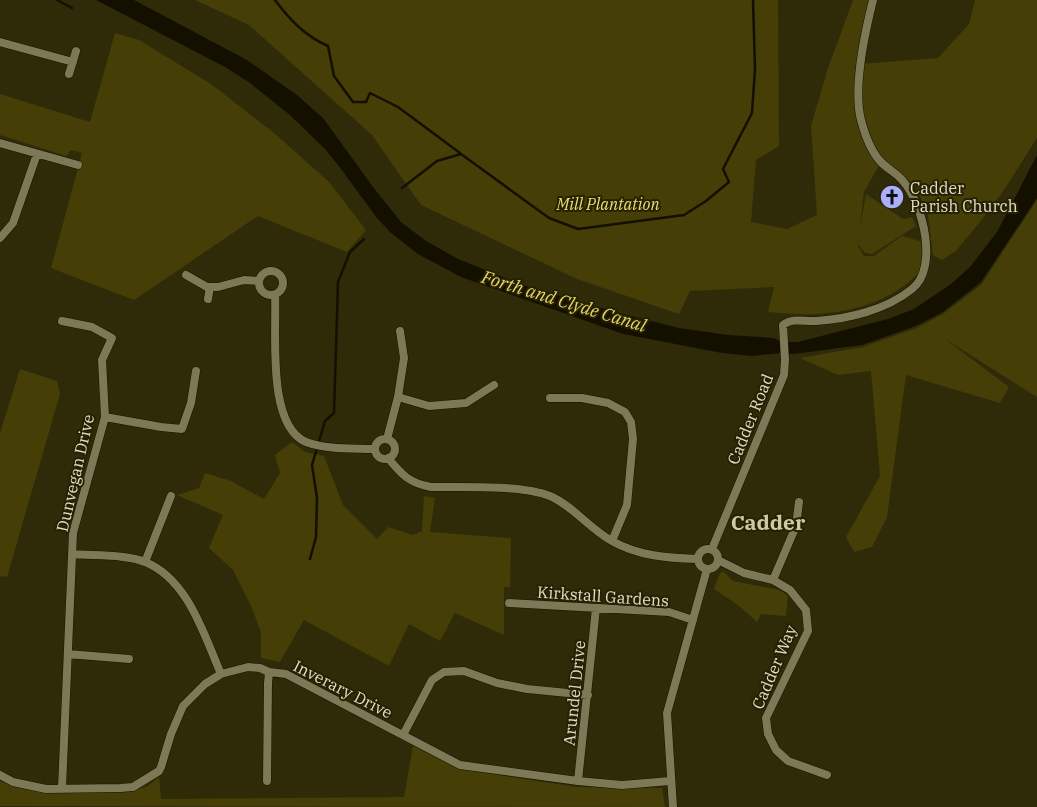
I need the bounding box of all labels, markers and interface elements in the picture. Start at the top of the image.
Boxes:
place label: Cadder Parish Church [910,178,1018,216]
church icon: Cadder Parish Church [879,184,905,210]
park label: Mill Plantation [555,194,660,214]
water label: Forth and Clyde Canal [478,265,650,337]
street label: Cadder Road [723,371,777,467]
street label: Dunvegan Drive [52,412,98,534]
district label: Cadder [731,508,806,536]
street label: Kirkstall Gardens [536,581,670,611]
street label: Cadder Way [747,622,801,712]
street label: Arundel Drive [559,639,589,747]
street label: Inverary Drive [290,655,396,723]

